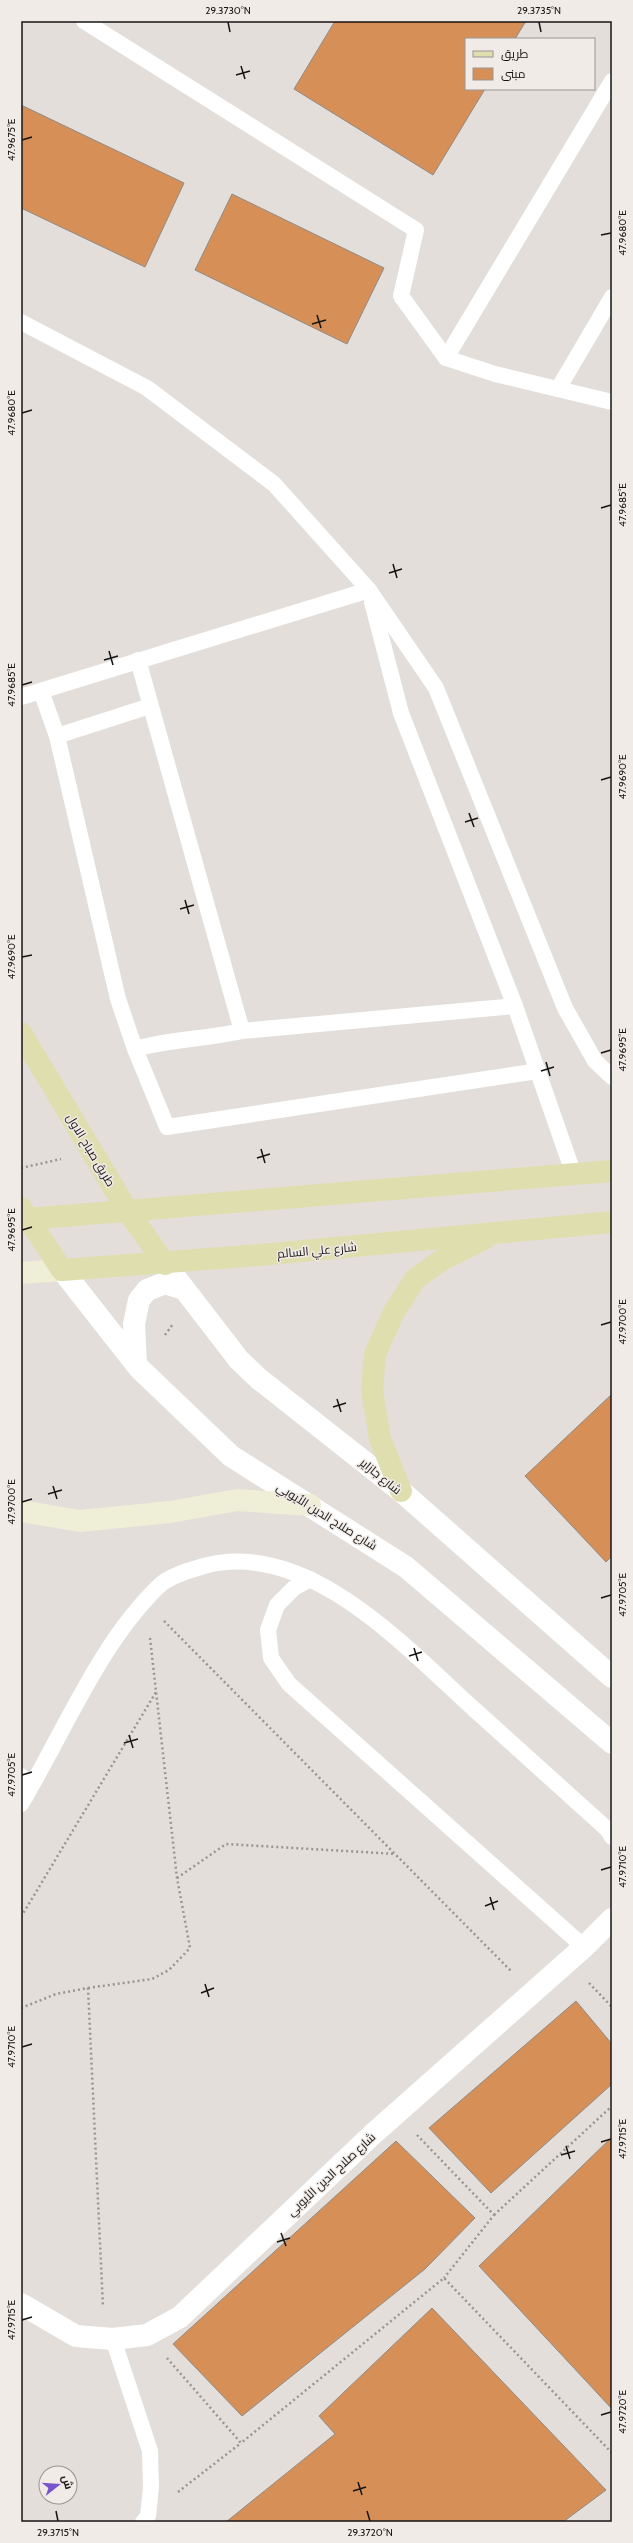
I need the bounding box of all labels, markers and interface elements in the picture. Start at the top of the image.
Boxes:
text: 29.3730°N [205,4,251,17]
text: 29.3735°N [517,4,561,17]
legend [465,38,595,90]
text: طريق [501,46,529,61]
text: مبنى [501,66,526,81]
text: 47.9675°E [5,118,18,161]
text: 47.9680°E [616,210,629,256]
text: 47.9680°E [5,390,18,436]
text: 47.9685°E [616,483,629,527]
text: 47.9685°E [5,663,18,707]
text: 47.9690°E [616,754,629,799]
text: 47.9690°E [5,934,18,979]
text: 47.9695°E [616,1028,629,1072]
street label: طريق صباح الاول [63,1111,119,1190]
text: 47.9695°E [5,1208,18,1252]
street label: شارع علي السالم [277,1239,358,1264]
text: 47.9700°E [616,1299,629,1345]
street label: شارع جازاير [356,1454,405,1498]
text: 47.9700°E [5,1479,18,1525]
street label: شارع صلاح الدين الأيوبي [272,1479,380,1556]
text: 47.9705°E [616,1573,629,1617]
text: 47.9705°E [5,1753,18,1797]
text: 47.9710°E [616,1846,629,1888]
text: 47.9710°E [5,2026,18,2068]
text: 47.9715°E [616,2118,629,2159]
street label: شارع صلاح الدين الأيوبي [284,2129,381,2221]
text: 47.9715°E [5,2299,18,2340]
text: 47.9720°E [616,2390,629,2434]
north arrow [38,2465,78,2505]
text: ش [59,2473,76,2491]
text: 29.3715°N [37,2526,79,2539]
text: 29.3720°N [347,2526,393,2539]

